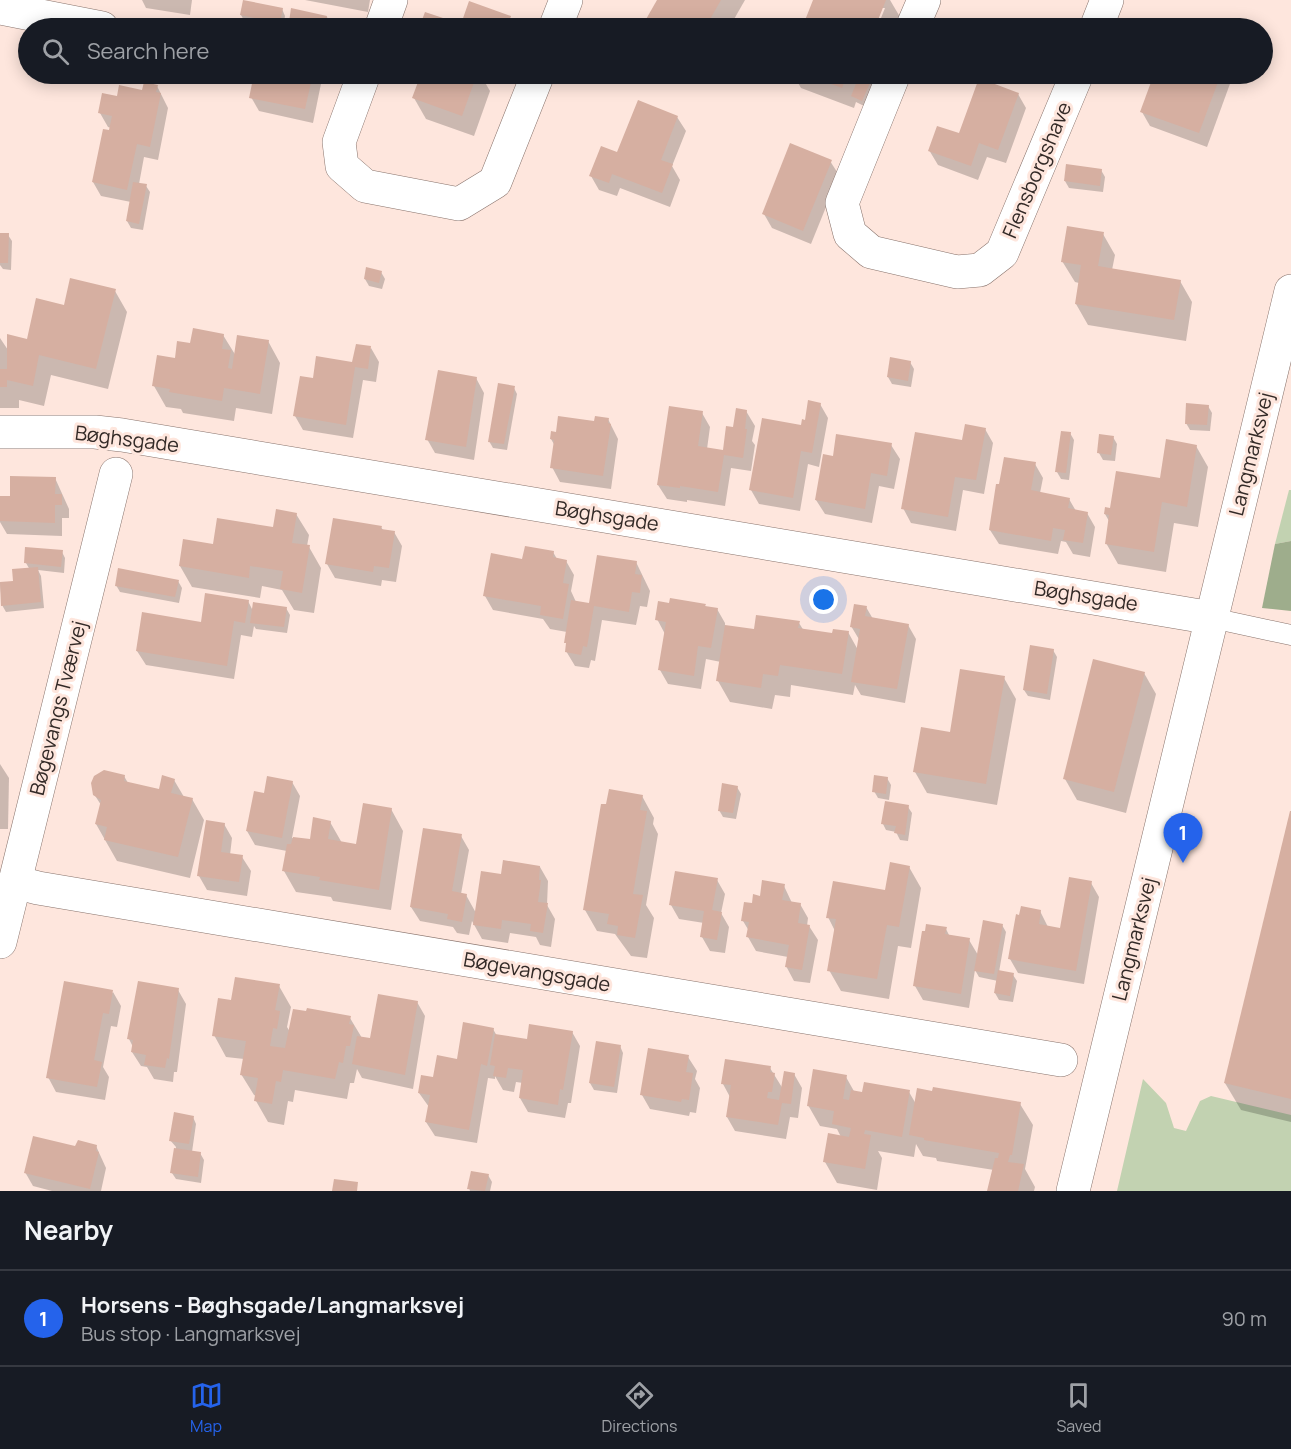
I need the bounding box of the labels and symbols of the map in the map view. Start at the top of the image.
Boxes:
street label: Flensborgshave [996,98,1077,242]
street label: Langmarksvej [1222,389,1279,519]
street label: Bøghsgade [73,419,181,458]
street label: Bøghsgade [553,494,661,537]
street label: Bøghsgade [1032,574,1140,617]
your location [809,585,838,614]
street label: Bøgevangs Tværvej [23,618,92,798]
pin: 1 [1164,814,1202,863]
street label: Langmarksvej [1105,874,1162,1004]
street label: Bøgevangsgade [462,945,613,998]

